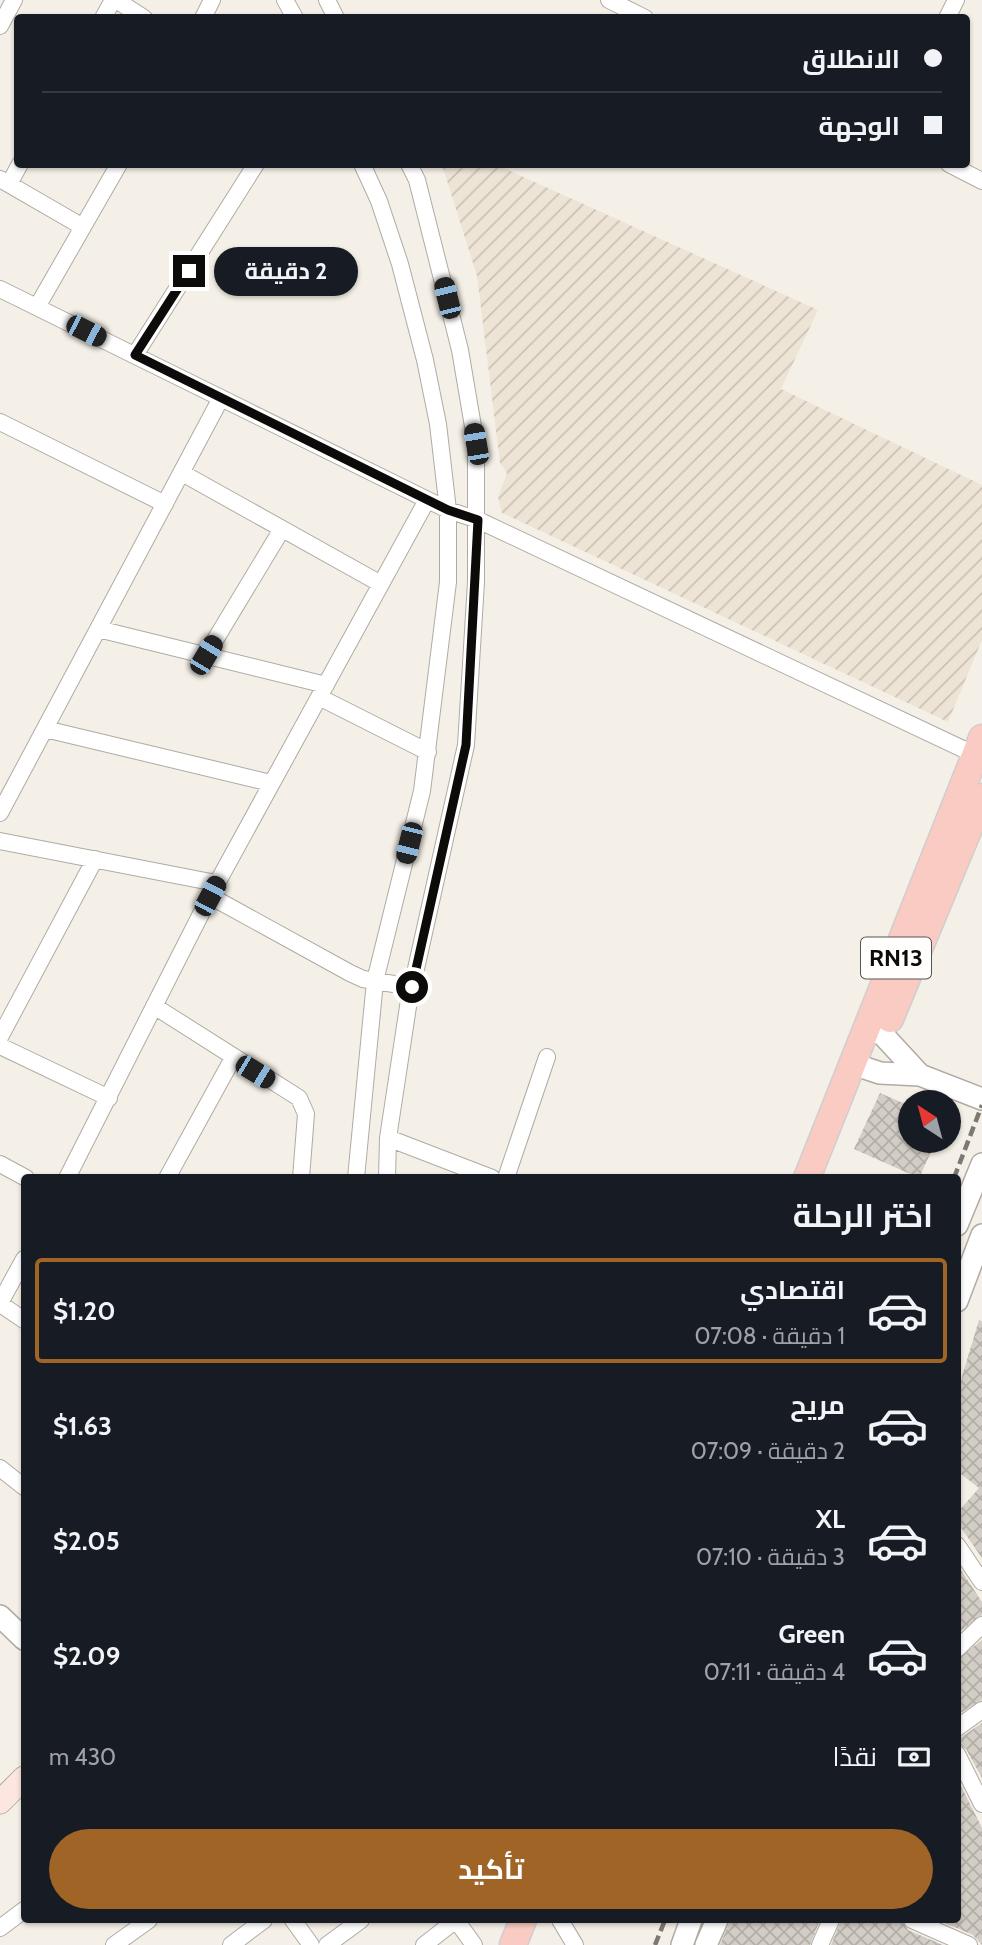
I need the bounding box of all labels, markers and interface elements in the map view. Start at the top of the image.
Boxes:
text: الانطلاق [802,43,900,75]
text: الوجهة [819,110,900,142]
callout: 2 دقيقة [214,246,357,296]
route end [173,255,205,287]
text: 2 دقيقة [245,257,327,285]
car [432,275,463,321]
car [63,312,110,350]
car [463,421,490,467]
car [187,632,226,678]
car [394,820,425,866]
car [191,873,230,919]
road number: RN13 [861,938,931,978]
route start [396,971,428,1003]
car [232,1052,279,1092]
north arrow [898,1090,961,1153]
map controls [898,1090,961,1153]
text: اختر الرحلة [793,1196,933,1235]
text: اقتصادي [740,1274,845,1306]
icon: car [866,1279,929,1342]
text: $1.20 [53,1295,116,1327]
text: 1 دقيقة · 07:08 [695,1322,845,1350]
text: مريح [790,1389,845,1421]
icon: car [866,1394,929,1457]
text: $1.63 [53,1410,112,1442]
text: 2 دقيقة · 07:09 [691,1437,845,1465]
text: XL [816,1503,845,1535]
icon: car [866,1509,929,1572]
text: $2.05 [53,1525,120,1557]
text: 3 دقيقة · 07:10 [696,1543,845,1571]
text: Green [778,1618,845,1650]
icon: car [866,1624,929,1687]
text: $2.09 [53,1640,120,1672]
text: 4 دقيقة · 07:11 [704,1658,845,1686]
icon: cash [895,1738,933,1776]
text: نقدًا [833,1741,877,1773]
text: 430 m [49,1743,116,1771]
button: تأكيد [49,1829,933,1909]

